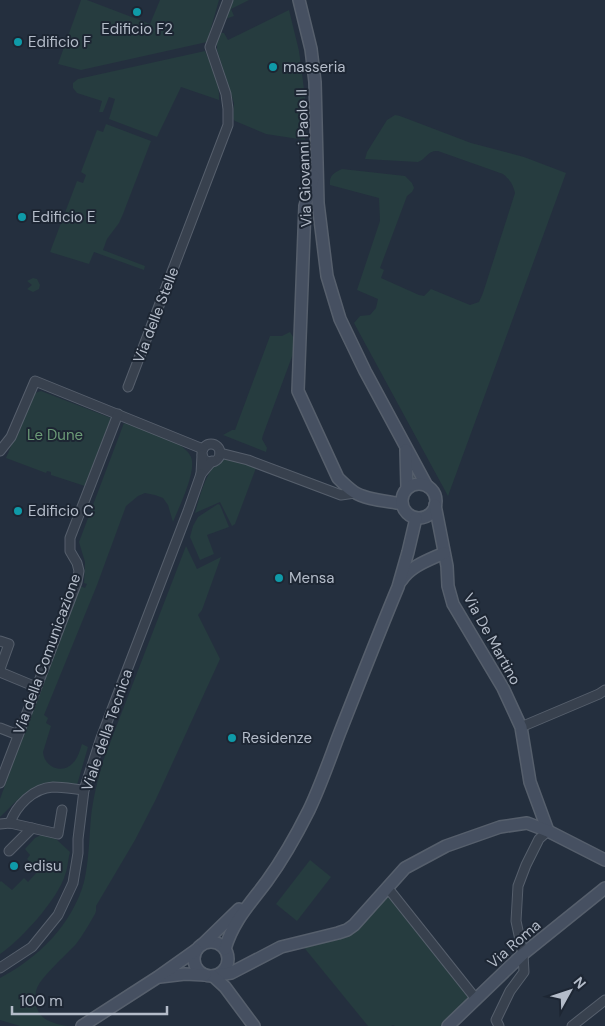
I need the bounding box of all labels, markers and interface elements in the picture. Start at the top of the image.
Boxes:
marker: Edificio F2 [131,6,143,18]
place label: Edificio F2 [101,19,173,39]
place label: Edificio F [28,32,91,52]
marker: Edificio F [12,36,24,48]
place label: masseria [283,57,345,77]
marker: masseria [267,61,279,73]
street label: Via Giovanni Paolo II [292,88,316,228]
place label: Edificio E [32,207,95,227]
marker: Edificio E [16,211,28,223]
street label: Via delle Stelle [129,264,183,366]
park label: Le Dune [27,425,83,445]
place label: Edificio C [28,501,94,521]
marker: Edificio C [12,505,24,517]
place label: Mensa [289,568,334,588]
street label: Via della Comunicazione [9,571,85,737]
marker: Mensa [273,572,285,584]
street label: Via De Martino [459,590,526,689]
street label: Viale della Tecnica [77,666,137,794]
place label: Residenze [242,728,312,748]
marker: Residenze [226,732,238,744]
place label: edisu [24,856,62,876]
marker: edisu [8,860,20,872]
street label: Via Roma [483,915,545,973]
north arrow [545,966,595,1016]
text: N [570,973,590,992]
scale bar [12,984,168,1016]
text: 100 m [20,991,63,1011]

